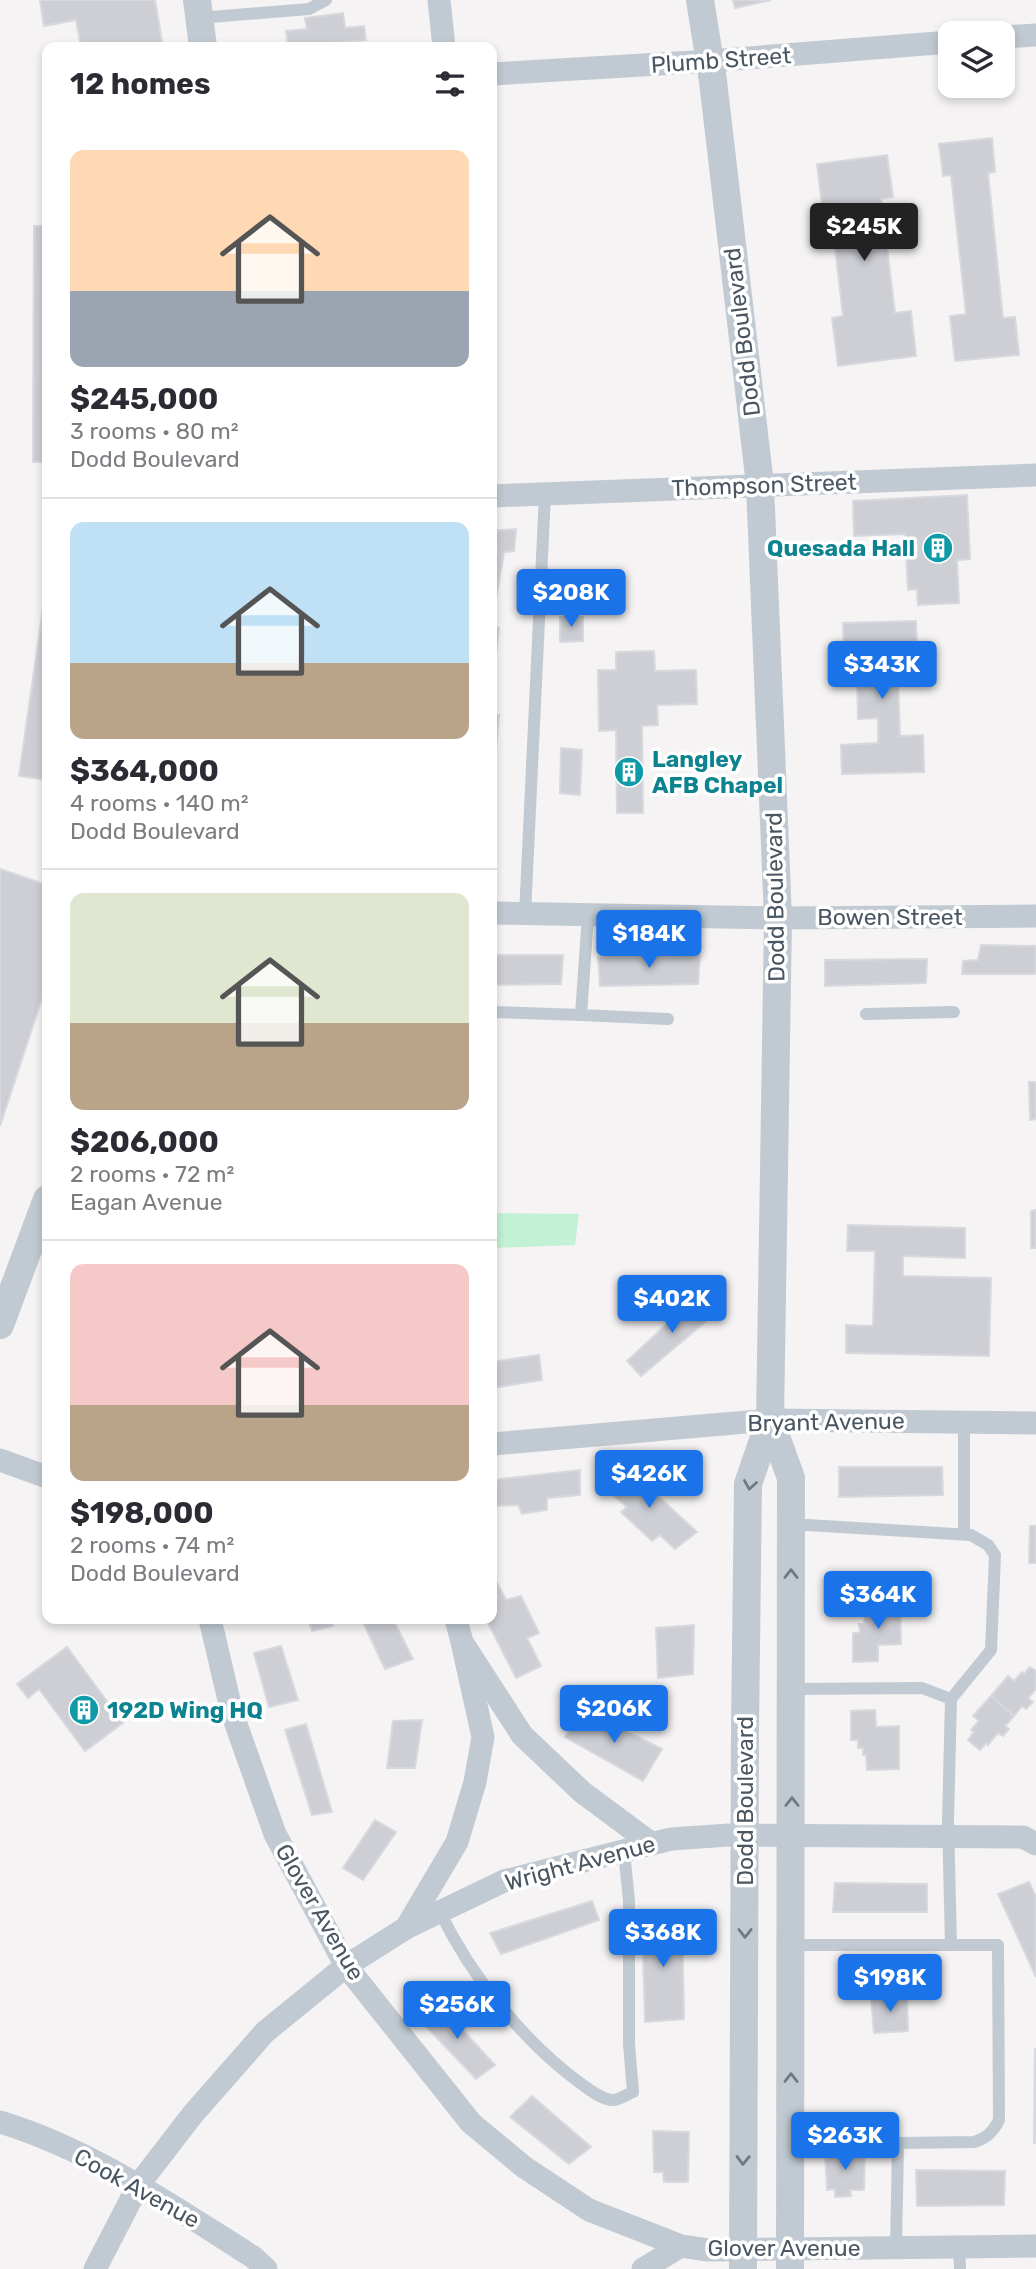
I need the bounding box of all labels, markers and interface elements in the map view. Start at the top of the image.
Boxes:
map controls [938,21,1015,98]
button: layers [938,21,1015,98]
street label: Plumb Street [650,41,792,79]
icon: filters [431,65,469,103]
text: 12 homes [70,66,211,102]
icon: home [207,196,333,322]
pin: $245K [815,204,913,263]
text: $245K [826,212,902,240]
street label: Dodd Boulevard [718,246,766,418]
text: $245,000 [70,381,218,417]
text: 3 rooms · 80 m² [70,417,239,445]
text: Dodd Boulevard [70,445,240,473]
street label: Thompson Street [671,468,857,502]
building icon: Quesada Hall [921,531,955,565]
place label: Quesada Hall [767,534,915,562]
icon: home [207,568,333,694]
pin: $208K [522,570,620,629]
text: $208K [533,578,609,606]
pin: $343K [833,642,931,701]
text: $343K [844,650,920,678]
place label: Langley AFB Chapel [652,745,783,799]
text: $364,000 [70,753,219,789]
building icon: Langley AFB Chapel [612,755,646,789]
text: 4 rooms · 140 m² [70,789,249,817]
street label: Dodd Boulevard [760,812,790,982]
text: Dodd Boulevard [70,817,240,845]
street label: Bowen Street [817,903,963,931]
pin: $184K [600,911,698,970]
text: $184K [612,919,686,947]
icon: home [207,939,333,1065]
text: $206,000 [70,1124,219,1160]
text: 2 rooms · 72 m² [70,1160,234,1188]
text: Eagan Avenue [70,1188,223,1216]
pin: $402K [623,1276,721,1335]
text: $402K [634,1284,710,1312]
icon: home [207,1310,333,1436]
street label: Bryant Avenue [747,1407,905,1437]
pin: $426K [600,1450,698,1510]
text: $426K [611,1459,687,1487]
one-way arrow [743,1479,758,1491]
text: $198,000 [70,1495,214,1531]
text: 2 rooms · 74 m² [70,1531,234,1559]
text: Dodd Boulevard [70,1559,240,1587]
one-way arrow [783,1569,799,1579]
pin: $364K [829,1572,927,1631]
text: $364K [840,1580,916,1608]
pin: $206K [565,1686,663,1745]
building icon: 192D Wing HQ [67,1693,101,1727]
text: $206K [576,1694,652,1722]
place label: 192D Wing HQ [107,1696,263,1724]
street label: Dodd Boulevard [731,1716,759,1886]
one-way arrow [784,1796,800,1807]
street label: Wright Avenue [502,1829,658,1897]
street label: Glover Avenue [270,1839,370,1985]
pin: $368K [614,1910,712,1969]
text: $368K [625,1918,701,1946]
one-way arrow [737,1928,753,1939]
pin: $198K [841,1954,939,2014]
text: $198K [854,1963,926,1991]
pin: $256K [408,1982,506,2041]
text: $256K [419,1990,495,2018]
one-way arrow [783,2073,799,2083]
pin: $263K [796,2112,894,2172]
text: $263K [807,2121,883,2149]
street label: Cook Avenue [69,2142,205,2234]
one-way arrow [735,2156,751,2166]
street label: Glover Avenue [707,2234,861,2262]

